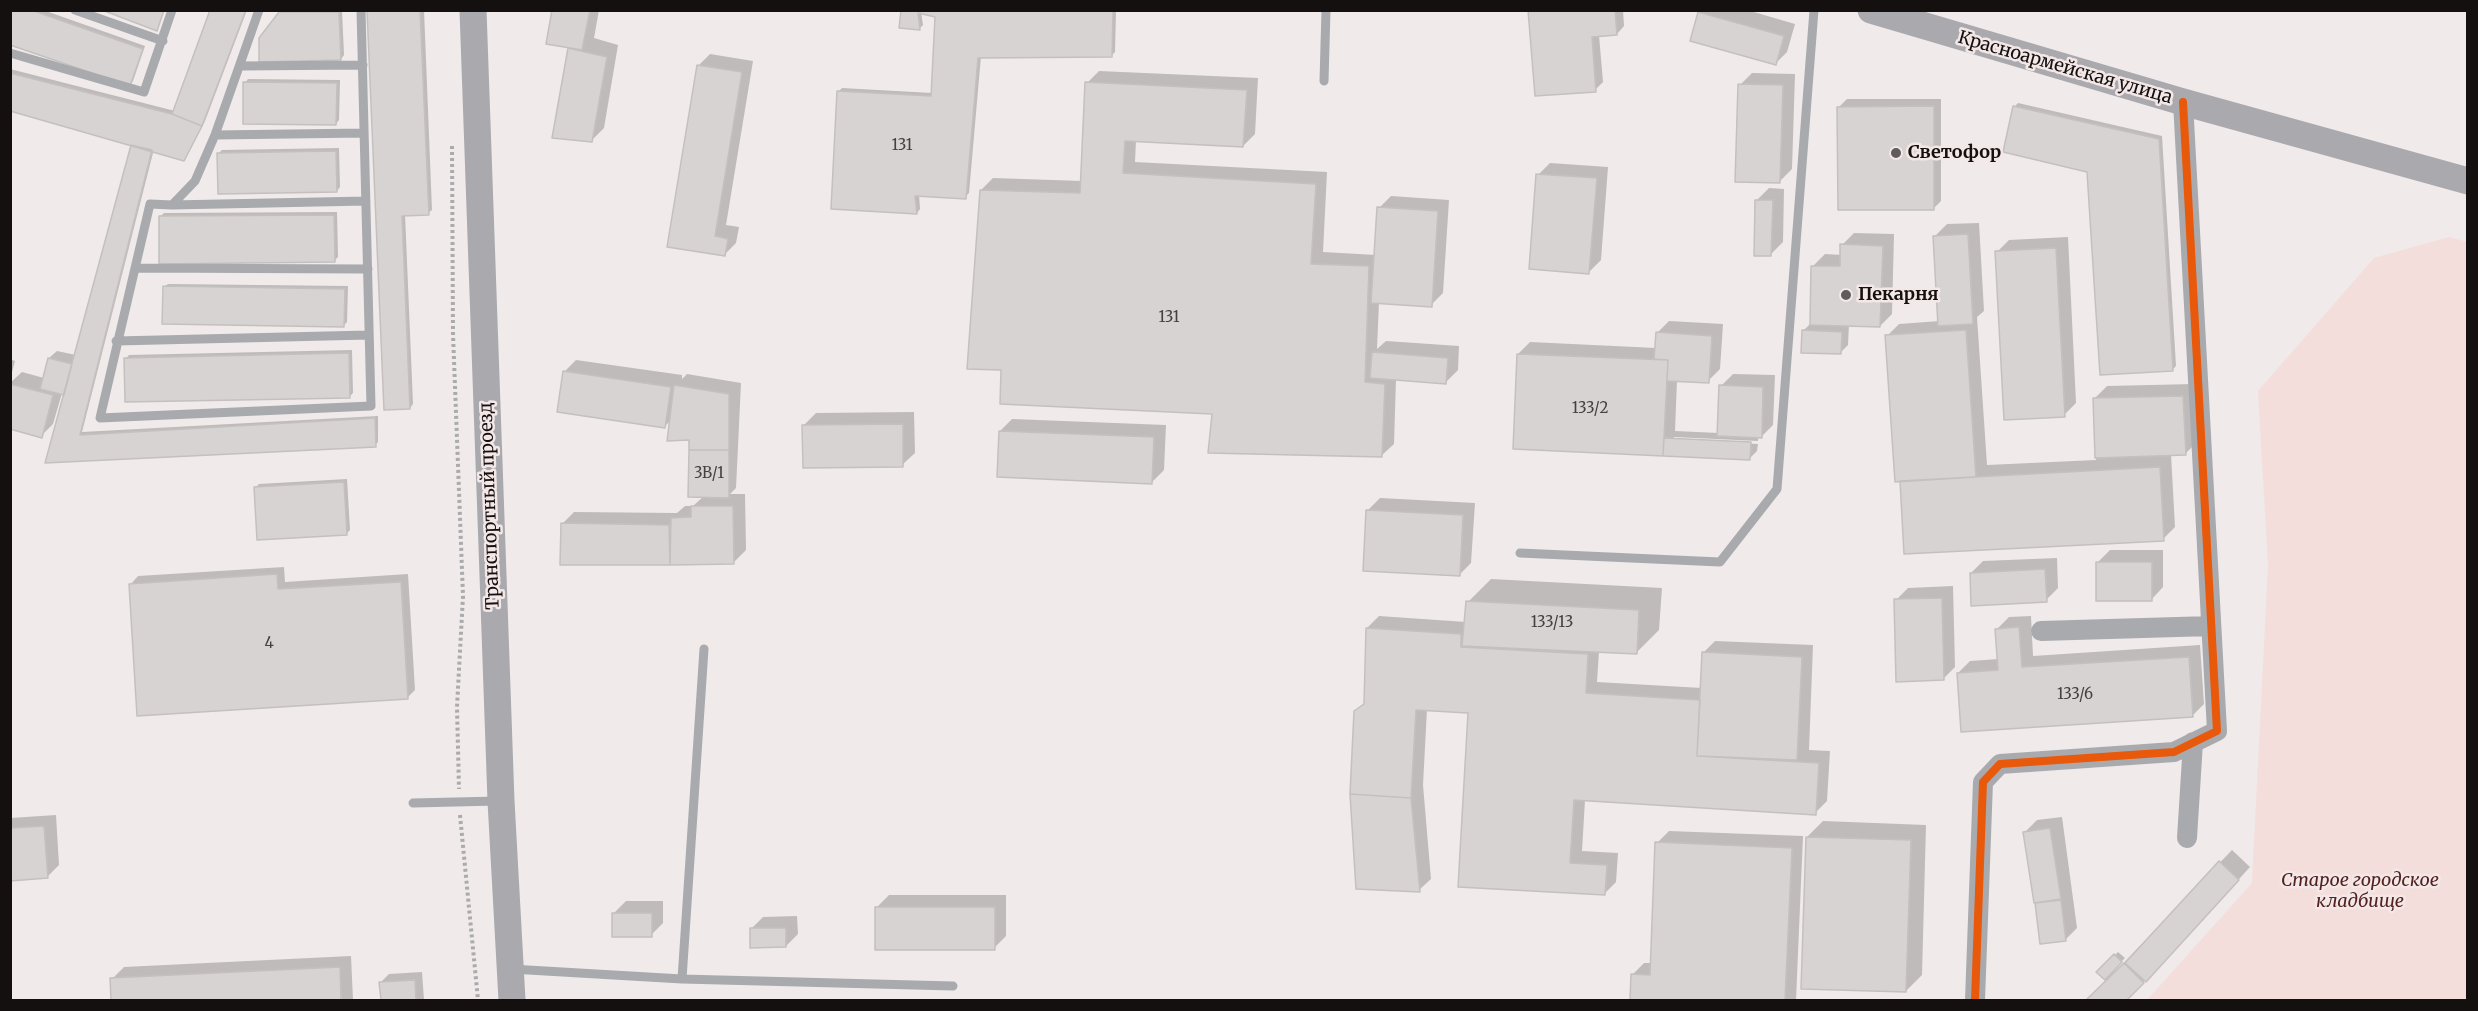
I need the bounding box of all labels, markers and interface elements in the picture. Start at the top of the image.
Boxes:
street label: Красноармейская улица [1955,27,2175,109]
house number: 131 [891,137,913,155]
place label: Светофор [1908,142,2001,164]
marker: Светофор [1889,146,1903,160]
place label: Пекарня [1858,284,1939,306]
marker: Пекарня [1839,288,1853,302]
house number: 131 [1158,309,1180,327]
house number: 133/2 [1572,400,1608,418]
street label: Транспортный проезд [476,402,504,610]
house number: 3В/1 [694,465,724,483]
house number: 133/13 [1531,614,1573,632]
house number: 4 [264,635,274,653]
house number: 133/6 [2057,686,2093,704]
park label: Старое городское кладбище [2281,870,2439,912]

